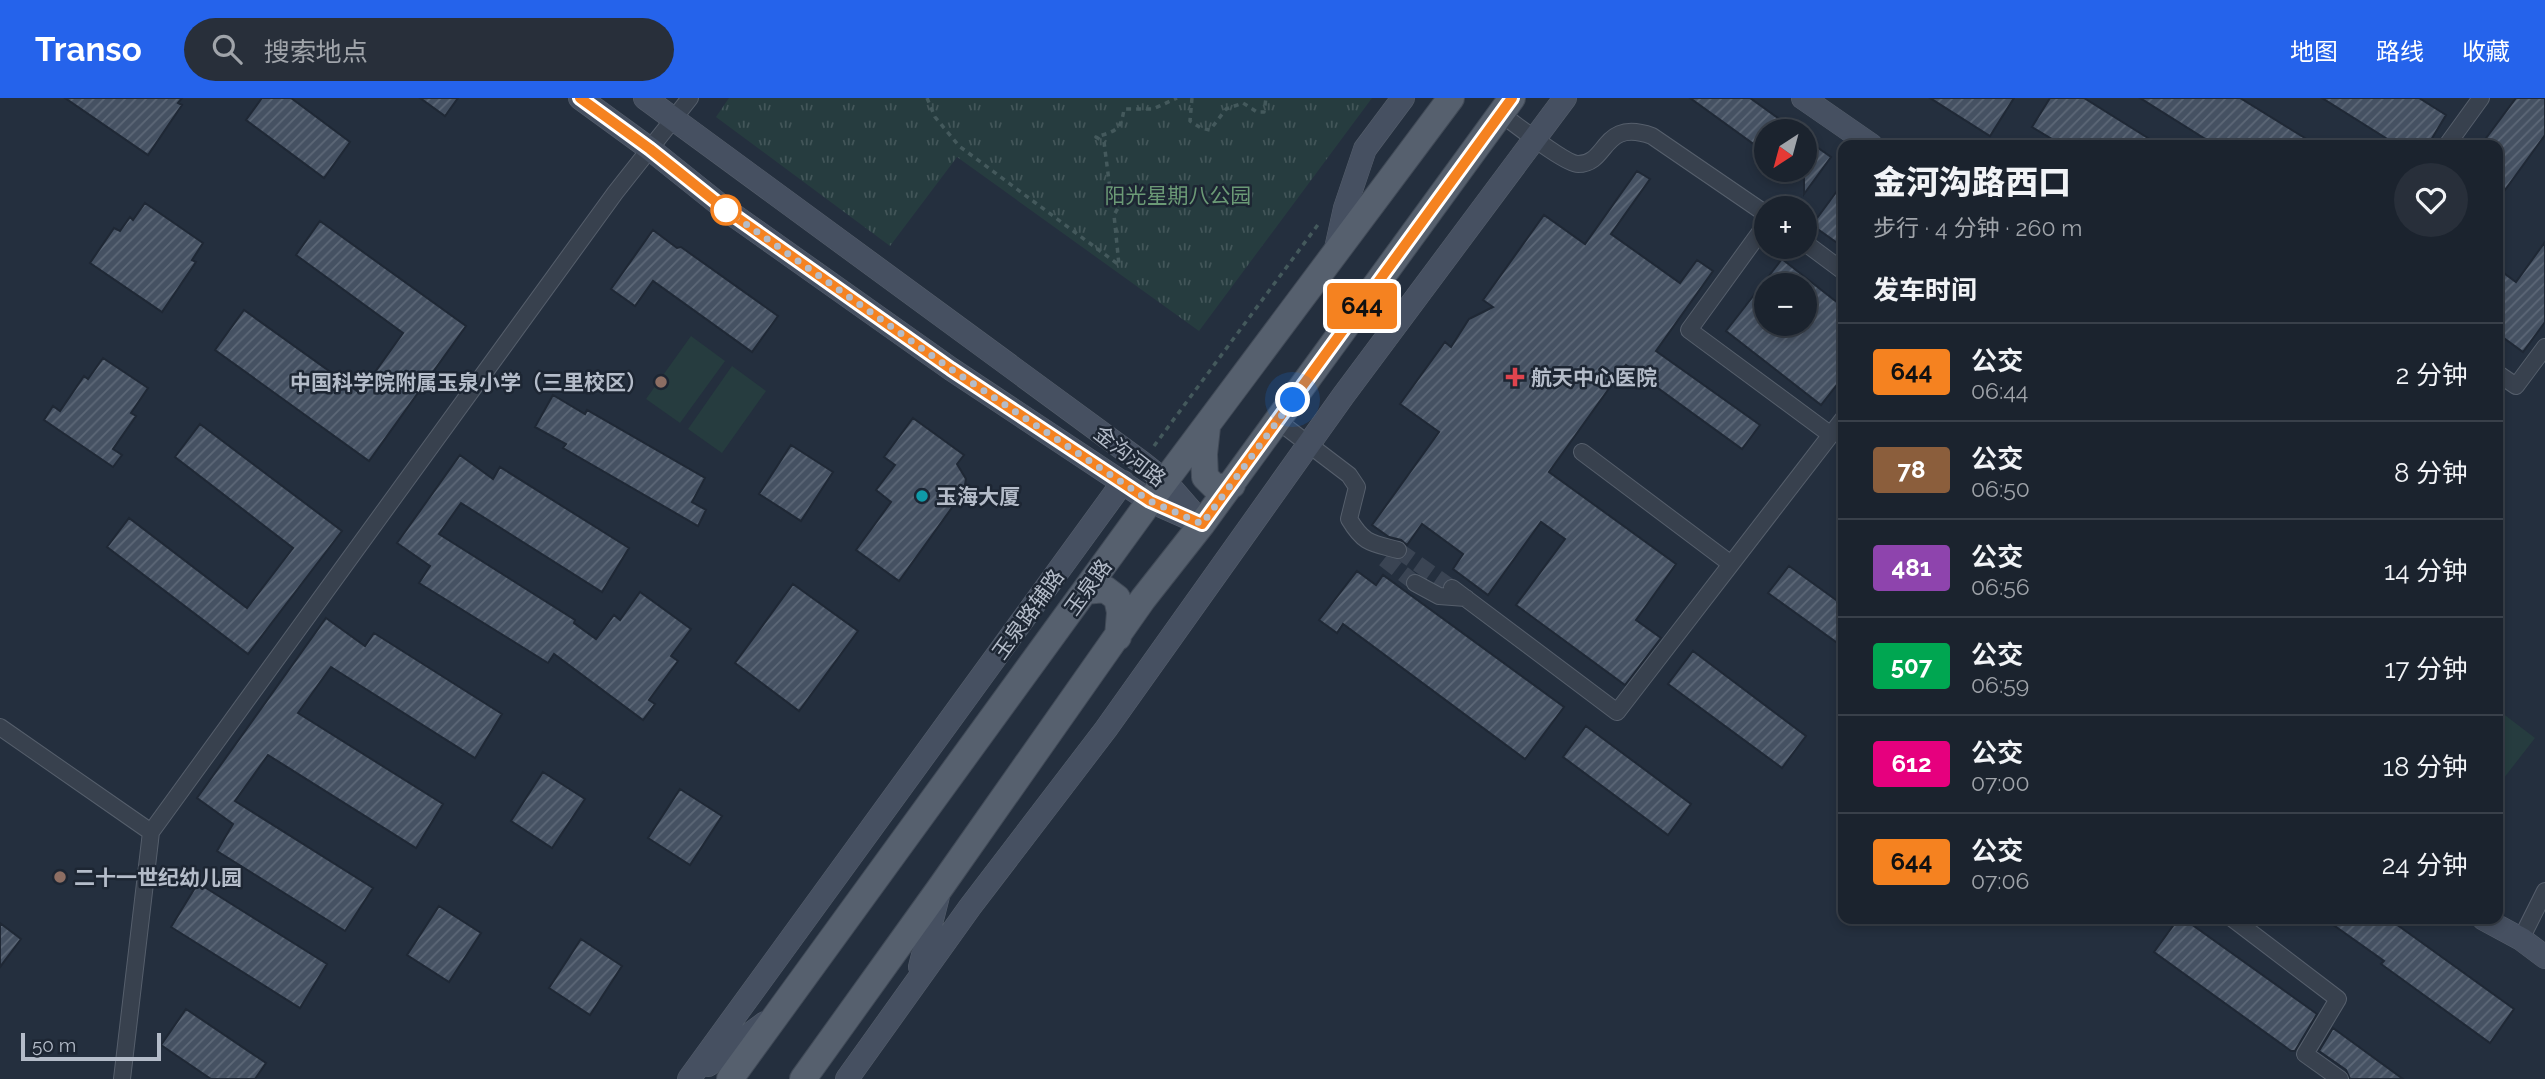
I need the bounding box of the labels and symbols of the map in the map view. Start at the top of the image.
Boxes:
north arrow [1754,119,1816,182]
park label: 阳光星期八公园 [1105,183,1252,208]
unlabelled marker [711,195,741,225]
line badge: 644 [1322,283,1402,329]
place label: 航天中心医院 [1531,365,1657,390]
marker: 航天中心医院 [1505,367,1525,387]
place label: 中国科学院附属玉泉小学（三里校区） [290,370,647,395]
marker: 中国科学院附属玉泉小学（三里校区） [653,374,669,390]
your location [1275,382,1310,417]
street label: 金沟河路 [1089,420,1171,492]
place label: 玉海大厦 [936,484,1020,509]
marker: 玉海大厦 [914,488,930,504]
street label: 玉泉路 [1059,554,1117,620]
street label: 玉泉路辅路 [987,564,1069,664]
place label: 二十一世纪幼儿园 [74,865,242,890]
marker: 二十一世纪幼儿园 [52,869,68,885]
scale bar [21,1030,161,1062]

